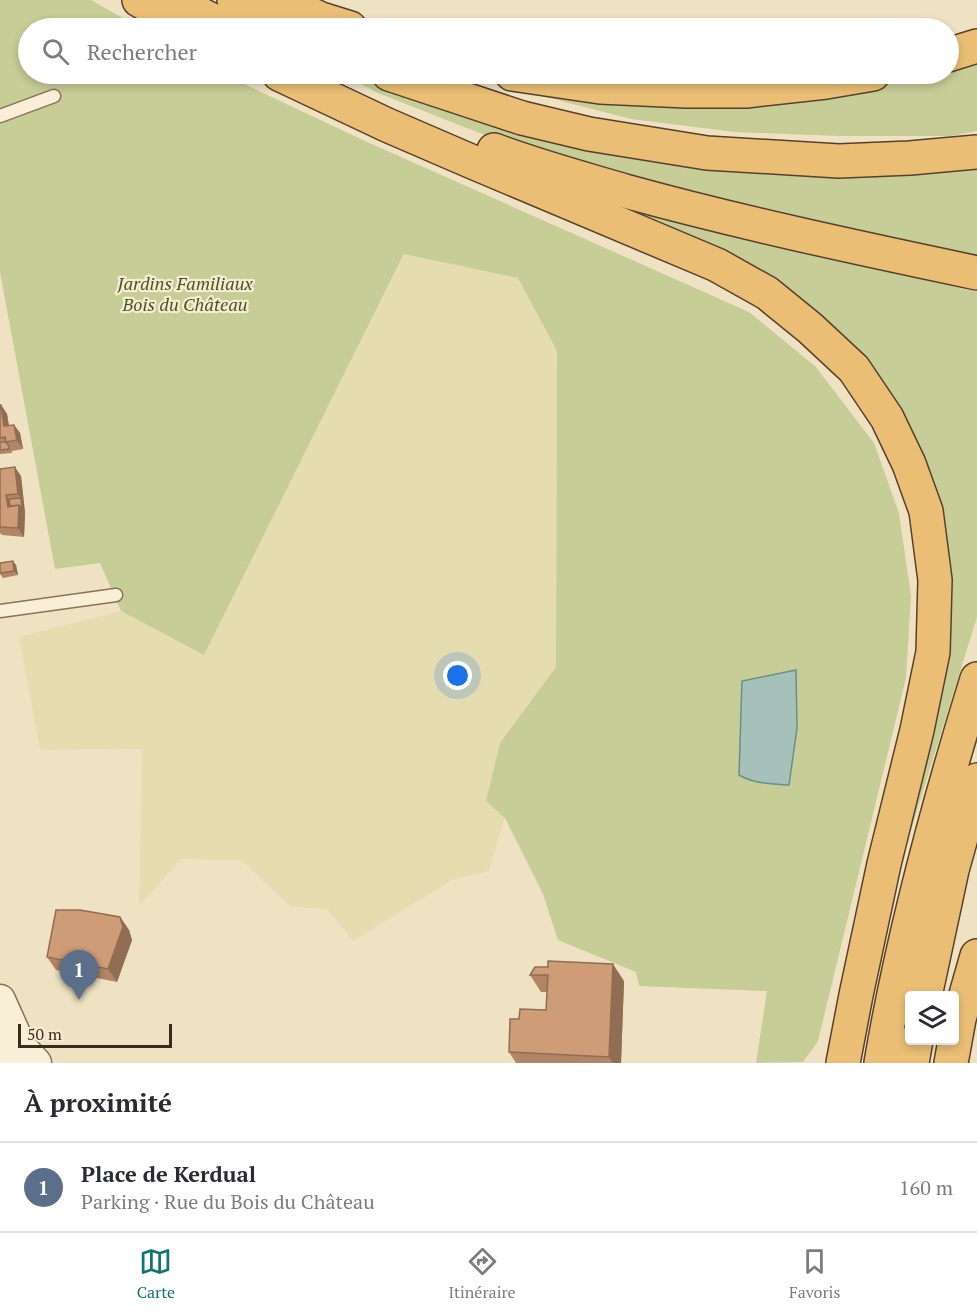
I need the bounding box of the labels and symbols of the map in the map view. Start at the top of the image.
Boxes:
park label: Jardins Familiaux Bois du Château [116,271,253,316]
your location [443,661,472,690]
pin: 1 [60,950,98,1000]
scale bar [18,1021,172,1048]

